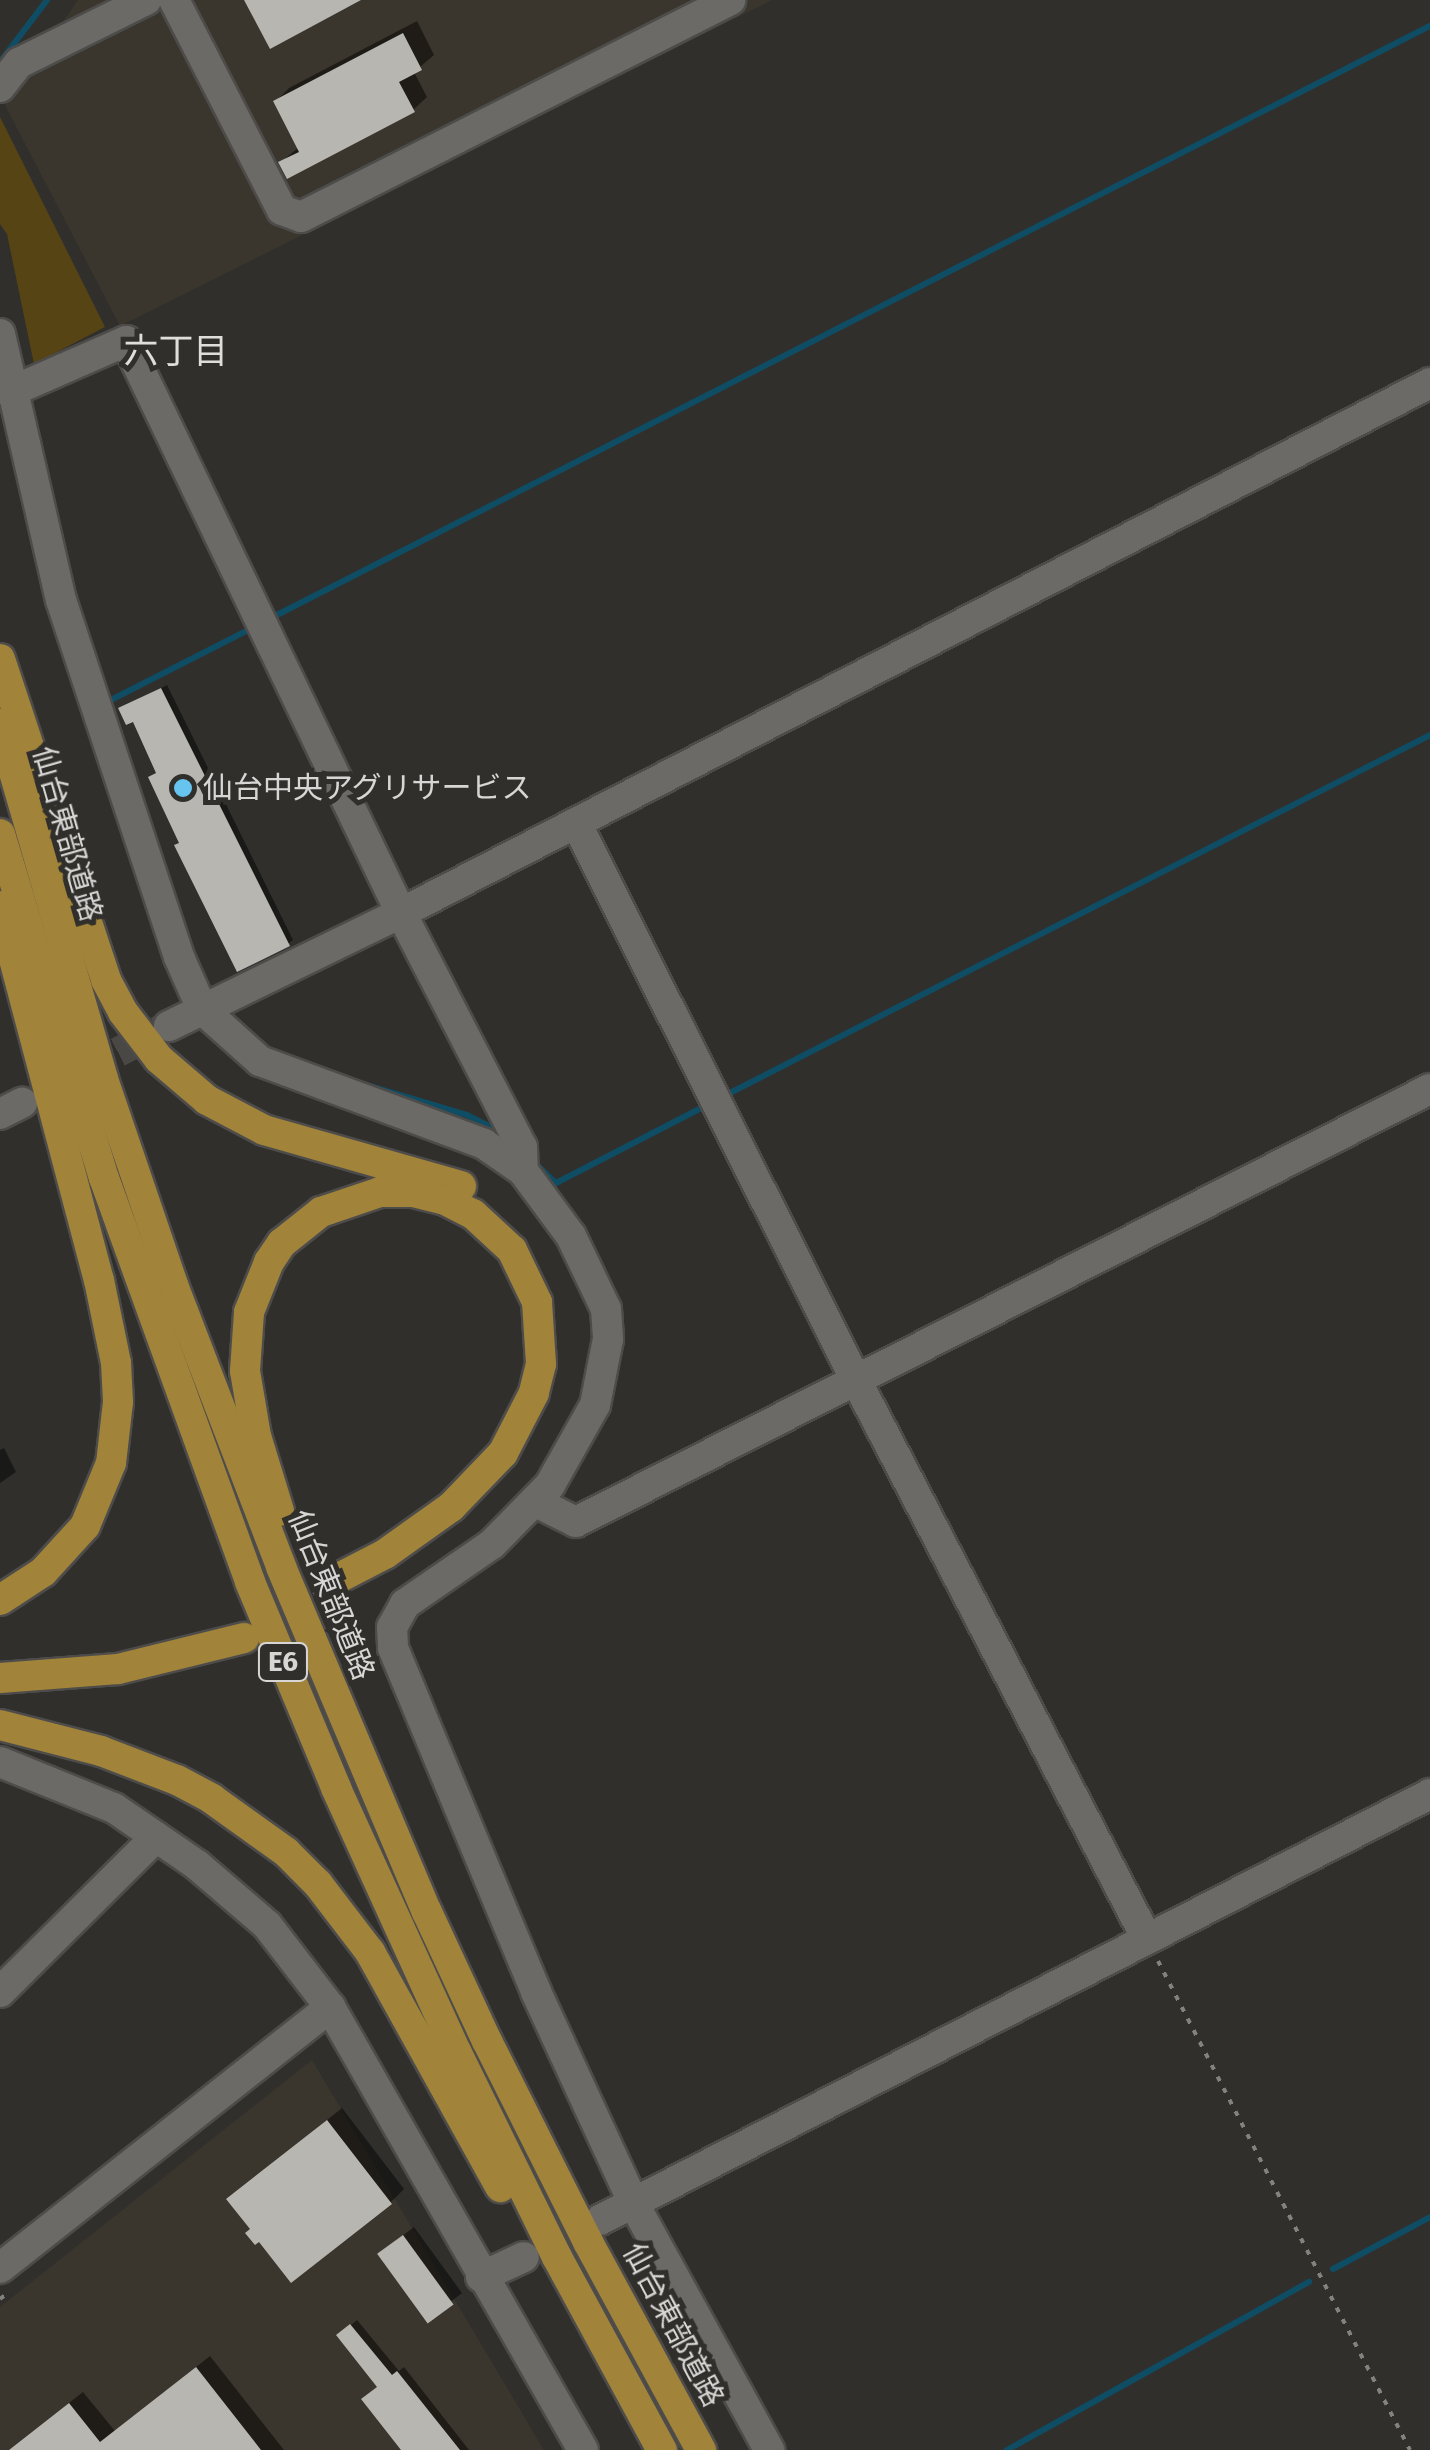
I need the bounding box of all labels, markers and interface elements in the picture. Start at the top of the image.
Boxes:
district label: 六丁目 [124,330,228,372]
street label: 仙台東部道路 [25,743,109,925]
place label: 仙台中央アグリサービス [203,770,533,806]
marker: 仙台中央アグリサービス [172,777,194,799]
street label: 仙台東部道路 [281,1505,381,1685]
road number: E6 [256,1639,310,1685]
street label: 仙台東部道路 [615,2237,731,2413]

